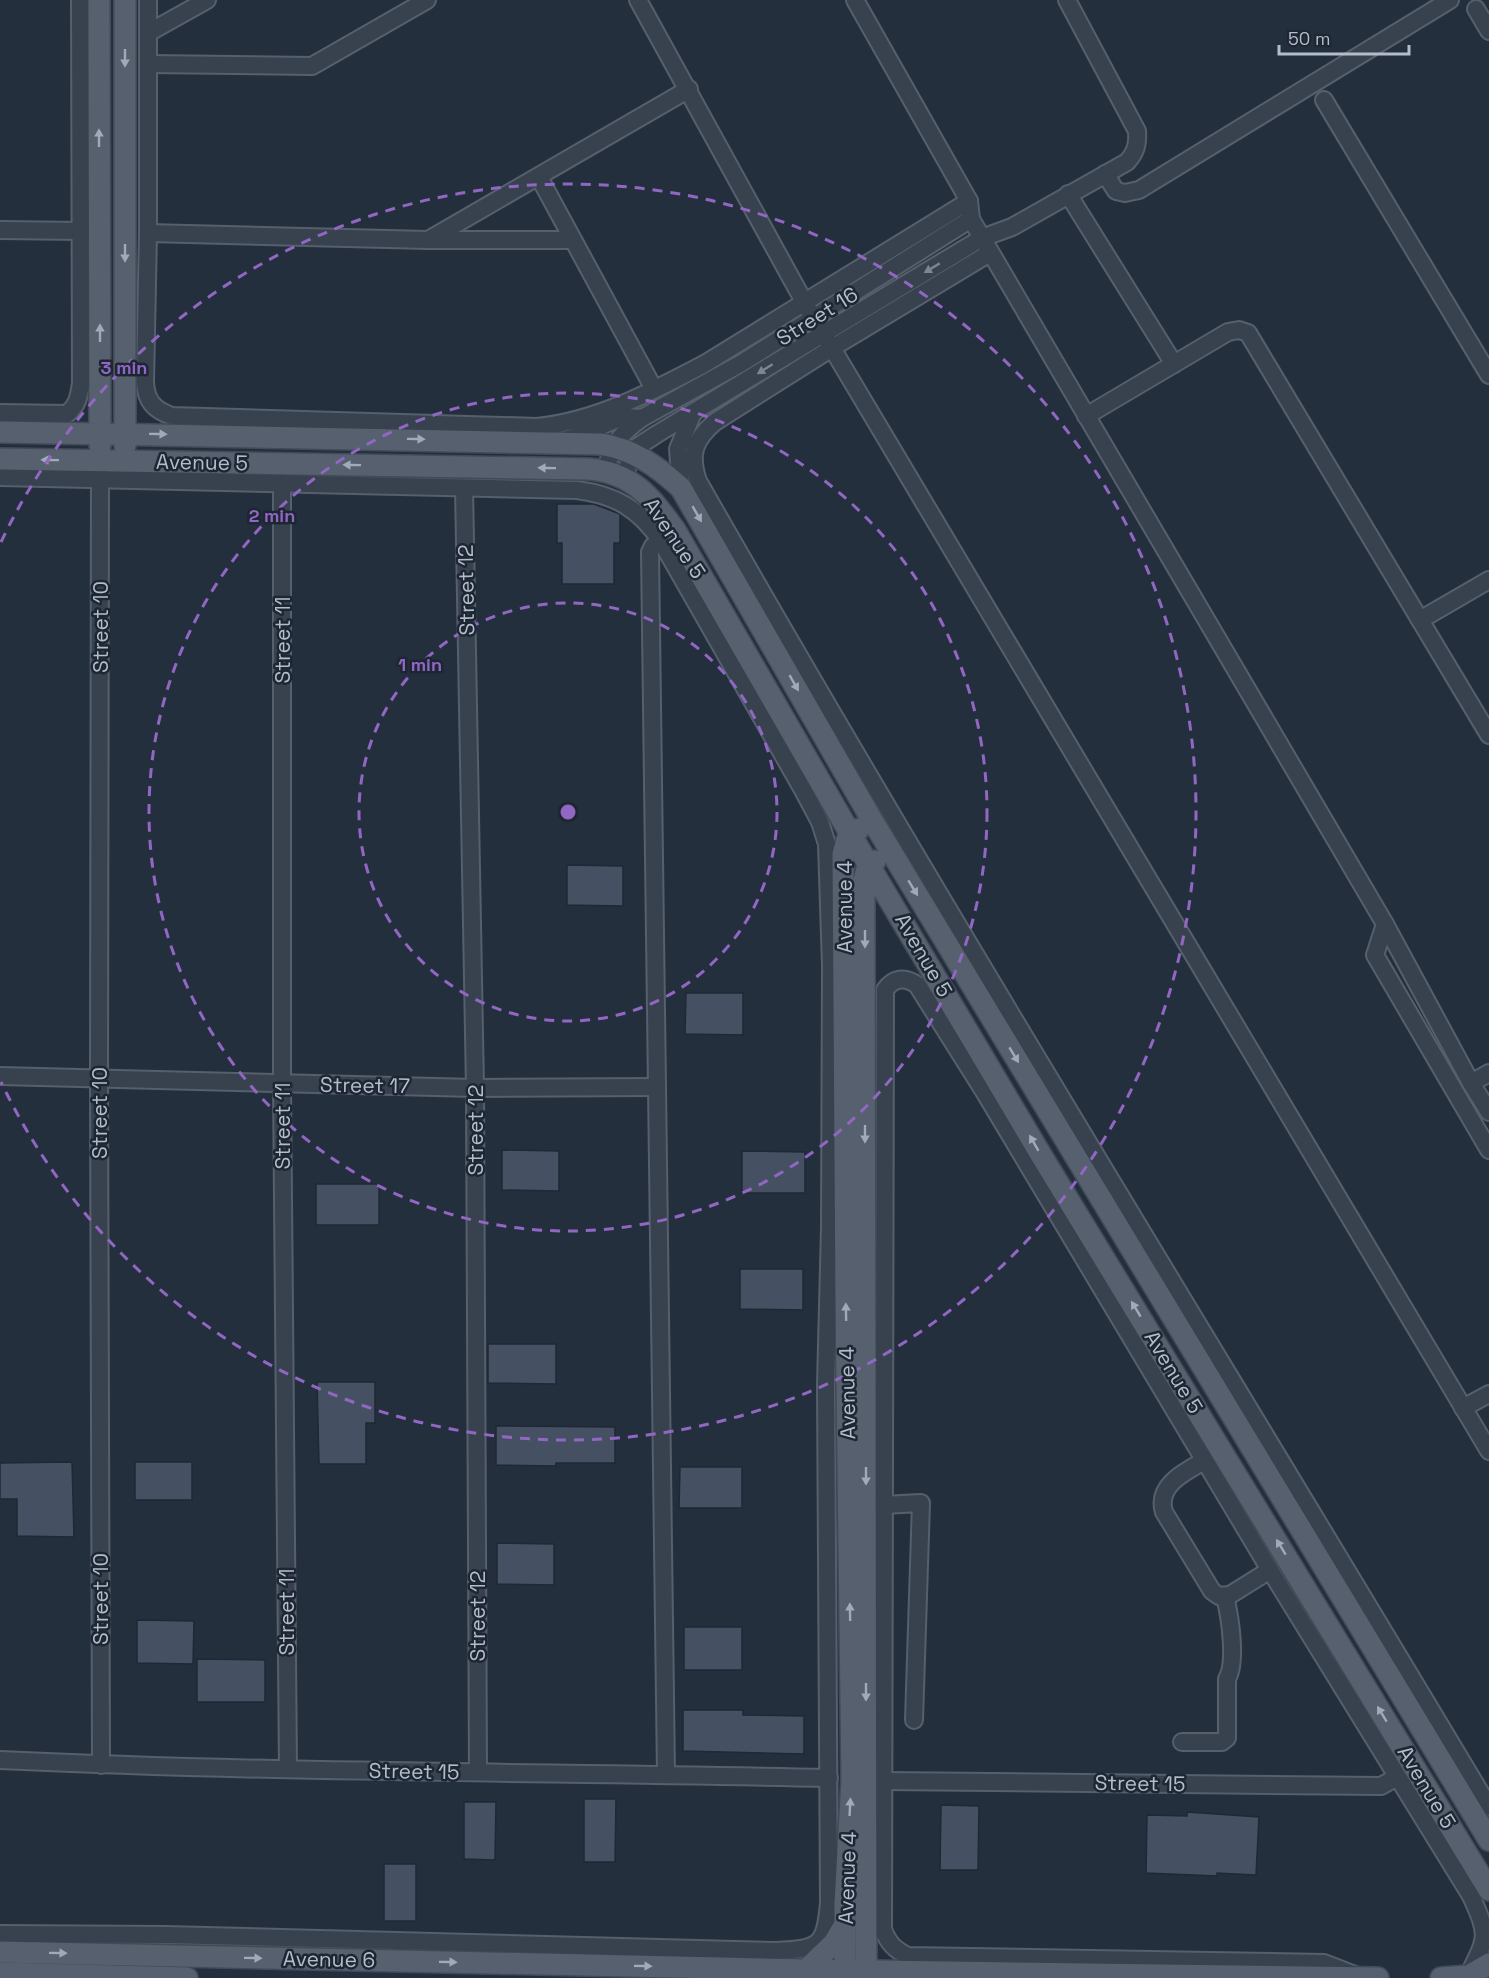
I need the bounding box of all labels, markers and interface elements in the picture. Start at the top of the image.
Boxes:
scale bar [1279,18,1410,56]
text: 50 m [1288,27,1330,50]
one-way arrow [120,49,130,68]
one-way arrow [94,128,104,147]
one-way arrow [120,244,130,263]
one-way arrow [924,263,940,274]
street label: Street 16 [771,280,863,352]
one-way arrow [95,323,105,342]
text: 3 min [101,356,147,379]
one-way arrow [757,364,773,375]
one-way arrow [148,429,167,439]
one-way arrow [406,435,425,444]
street label: Avenue 5 [156,448,248,476]
one-way arrow [41,455,60,465]
one-way arrow [342,460,361,469]
one-way arrow [537,463,556,473]
street label: Avenue 5 [638,492,712,584]
text: 2 min [249,504,295,527]
one-way arrow [691,506,702,522]
street label: Street 12 [452,544,480,636]
street label: Street 10 [87,581,114,673]
street label: Street 11 [269,596,296,684]
text: 1 min [398,653,442,676]
one-way arrow [789,675,800,691]
centre of rings [558,802,578,822]
street label: Avenue 4 [831,861,858,953]
one-way arrow [908,880,919,896]
street label: Avenue 5 [889,908,959,1002]
one-way arrow [860,929,870,948]
one-way arrow [1009,1047,1020,1063]
street label: Street 10 [86,1067,113,1159]
street label: Street 17 [320,1071,410,1099]
street label: Street 11 [269,1082,296,1170]
street label: Street 12 [462,1084,489,1176]
one-way arrow [860,1124,870,1143]
one-way arrow [1029,1134,1039,1151]
one-way arrow [1130,1301,1141,1317]
one-way arrow [841,1302,851,1321]
street label: Avenue 5 [1139,1326,1209,1418]
street label: Avenue 4 [833,1346,861,1440]
one-way arrow [861,1466,871,1485]
one-way arrow [1276,1538,1286,1555]
street label: Street 10 [87,1553,114,1645]
street label: Street 11 [273,1568,300,1656]
street label: Street 12 [464,1570,491,1662]
one-way arrow [845,1602,854,1621]
one-way arrow [861,1682,871,1701]
one-way arrow [1377,1706,1388,1722]
street label: Avenue 5 [1392,1741,1462,1833]
street label: Street 15 [368,1757,460,1785]
street label: Street 15 [1094,1769,1186,1797]
one-way arrow [846,1797,855,1816]
street label: Avenue 4 [832,1831,862,1925]
street label: Avenue 6 [283,1945,375,1973]
one-way arrow [49,1949,68,1958]
one-way arrow [244,1953,263,1962]
one-way arrow [439,1957,458,1966]
one-way arrow [634,1961,653,1971]

